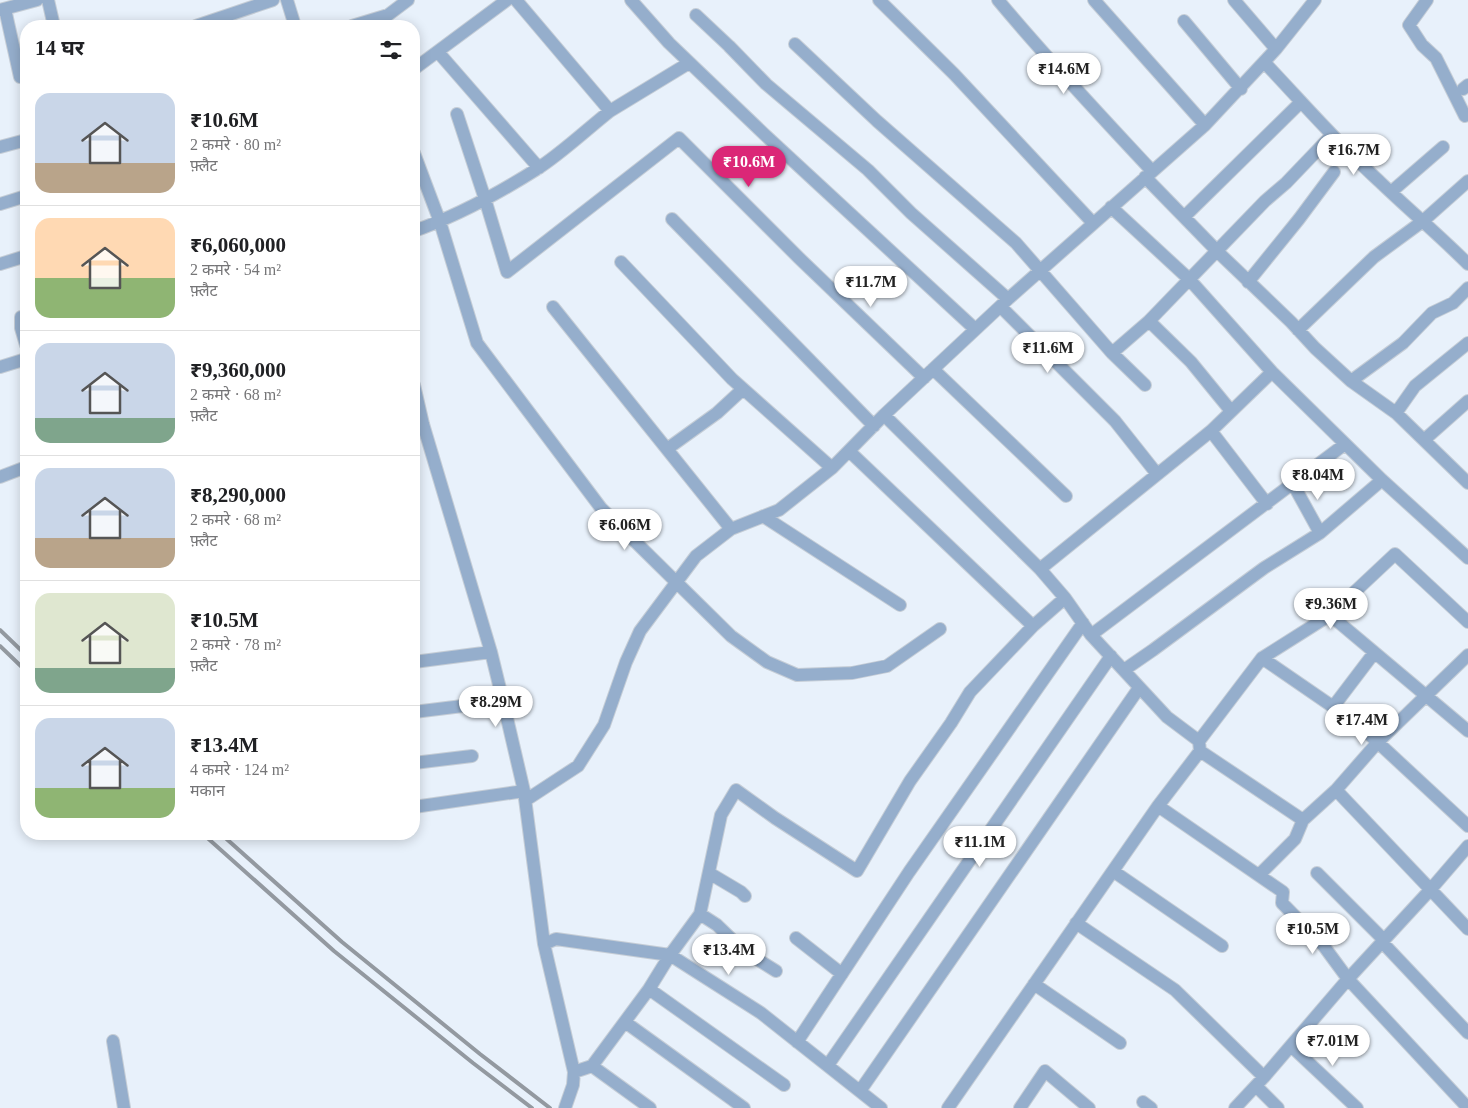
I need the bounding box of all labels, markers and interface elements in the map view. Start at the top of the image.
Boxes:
text: 14 घर [35,36,84,60]
icon: filters [377,36,405,64]
pin: ₹14.6M [1023,52,1105,95]
text: ₹14.6M [1038,60,1090,77]
text: ₹10.6M [190,108,259,132]
icon: home [75,113,135,173]
pin: ₹16.7M [1313,134,1395,176]
text: 2 कमरे · 80 m² [190,136,281,153]
text: ₹16.7M [1328,141,1380,158]
pin: ₹10.6M [708,146,790,188]
text: ₹10.6M [723,153,775,170]
text: फ़्लैट [190,157,218,174]
text: ₹6,060,000 [190,233,286,257]
icon: home [75,238,135,298]
text: 2 कमरे · 54 m² [190,261,281,278]
pin: ₹11.7M [830,266,912,308]
text: ₹11.7M [845,273,897,290]
text: फ़्लैट [190,282,218,299]
pin: ₹11.6M [1007,332,1089,374]
text: ₹11.6M [1022,339,1074,356]
text: ₹9,360,000 [190,358,286,382]
icon: home [75,363,135,423]
text: 2 कमरे · 68 m² [190,386,281,403]
text: फ़्लैट [190,407,218,424]
pin: ₹8.04M [1277,458,1359,501]
text: ₹8.04M [1292,466,1344,483]
text: ₹8,290,000 [190,483,286,507]
icon: home [75,488,135,548]
pin: ₹6.06M [584,508,666,551]
text: 2 कमरे · 68 m² [190,511,281,528]
text: ₹6.06M [599,516,651,533]
text: फ़्लैट [190,532,218,549]
pin: ₹9.36M [1290,588,1372,630]
text: ₹9.36M [1305,595,1357,612]
text: ₹10.5M [190,608,259,632]
icon: home [75,613,135,673]
text: 2 कमरे · 78 m² [190,636,281,653]
text: फ़्लैट [190,657,218,674]
pin: ₹8.29M [455,686,537,728]
text: ₹8.29M [470,693,522,710]
pin: ₹17.4M [1321,704,1403,746]
text: ₹17.4M [1336,711,1388,728]
text: ₹13.4M [190,733,259,757]
icon: home [75,738,135,798]
text: 4 कमरे · 124 m² [190,761,289,778]
text: मकान [190,782,225,799]
pin: ₹11.1M [939,826,1021,868]
text: ₹11.1M [954,833,1006,850]
pin: ₹10.5M [1272,912,1354,955]
text: ₹10.5M [1287,920,1339,937]
pin: ₹13.4M [688,934,770,976]
text: ₹13.4M [703,941,755,958]
pin: ₹7.01M [1292,1024,1374,1067]
text: ₹7.01M [1307,1032,1359,1049]

